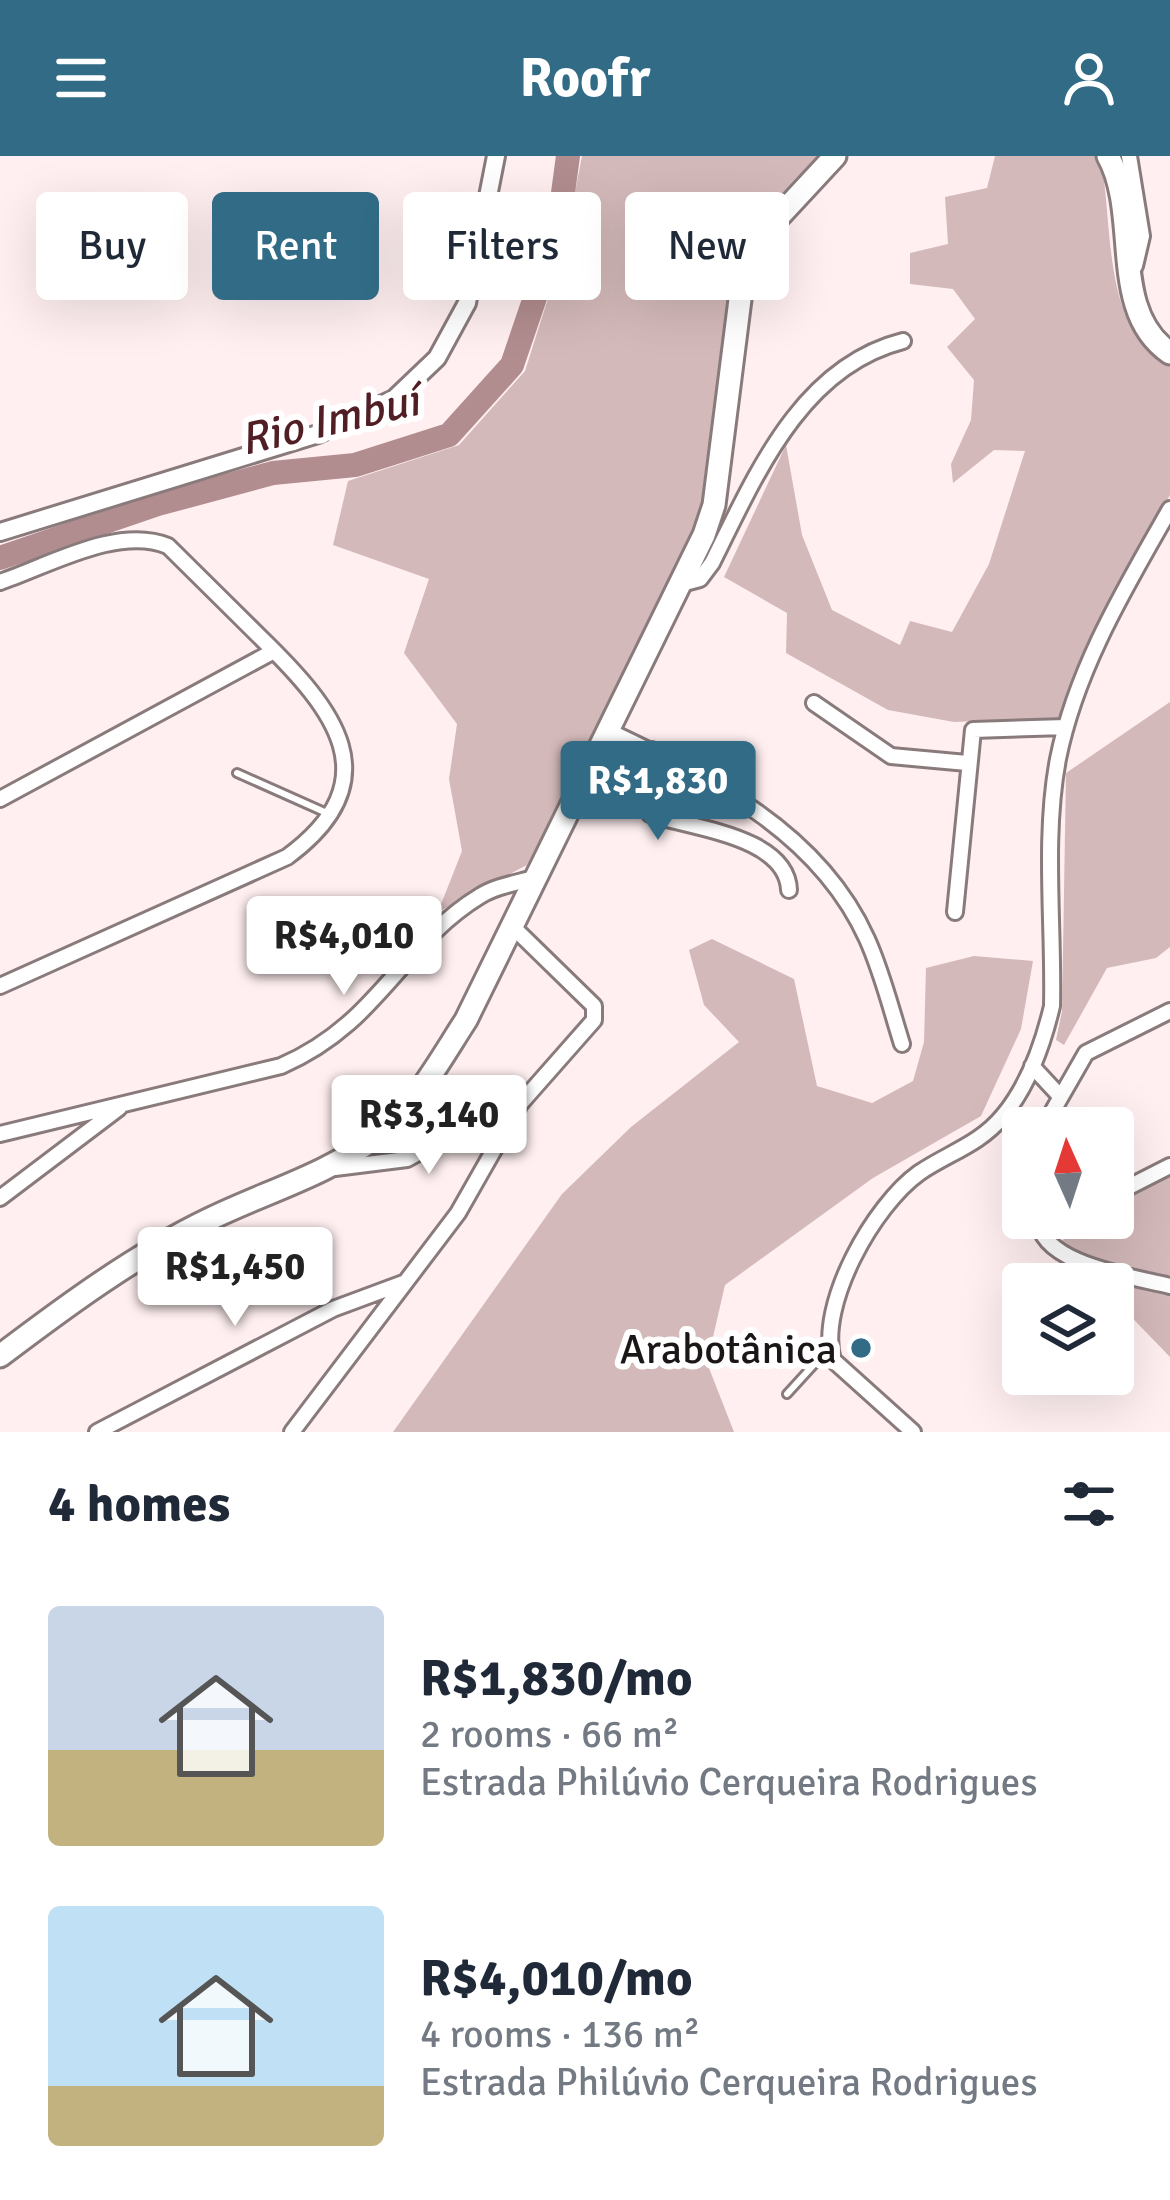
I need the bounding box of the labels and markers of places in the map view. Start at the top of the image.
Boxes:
pin: R$1,830 [547,741,769,843]
pin: R$4,010 [233,896,455,998]
pin: R$3,140 [318,1075,540,1177]
pin: R$1,450 [124,1227,346,1329]
place label: Arabotânica [620,1324,837,1375]
marker: Arabotânica [848,1335,874,1361]

